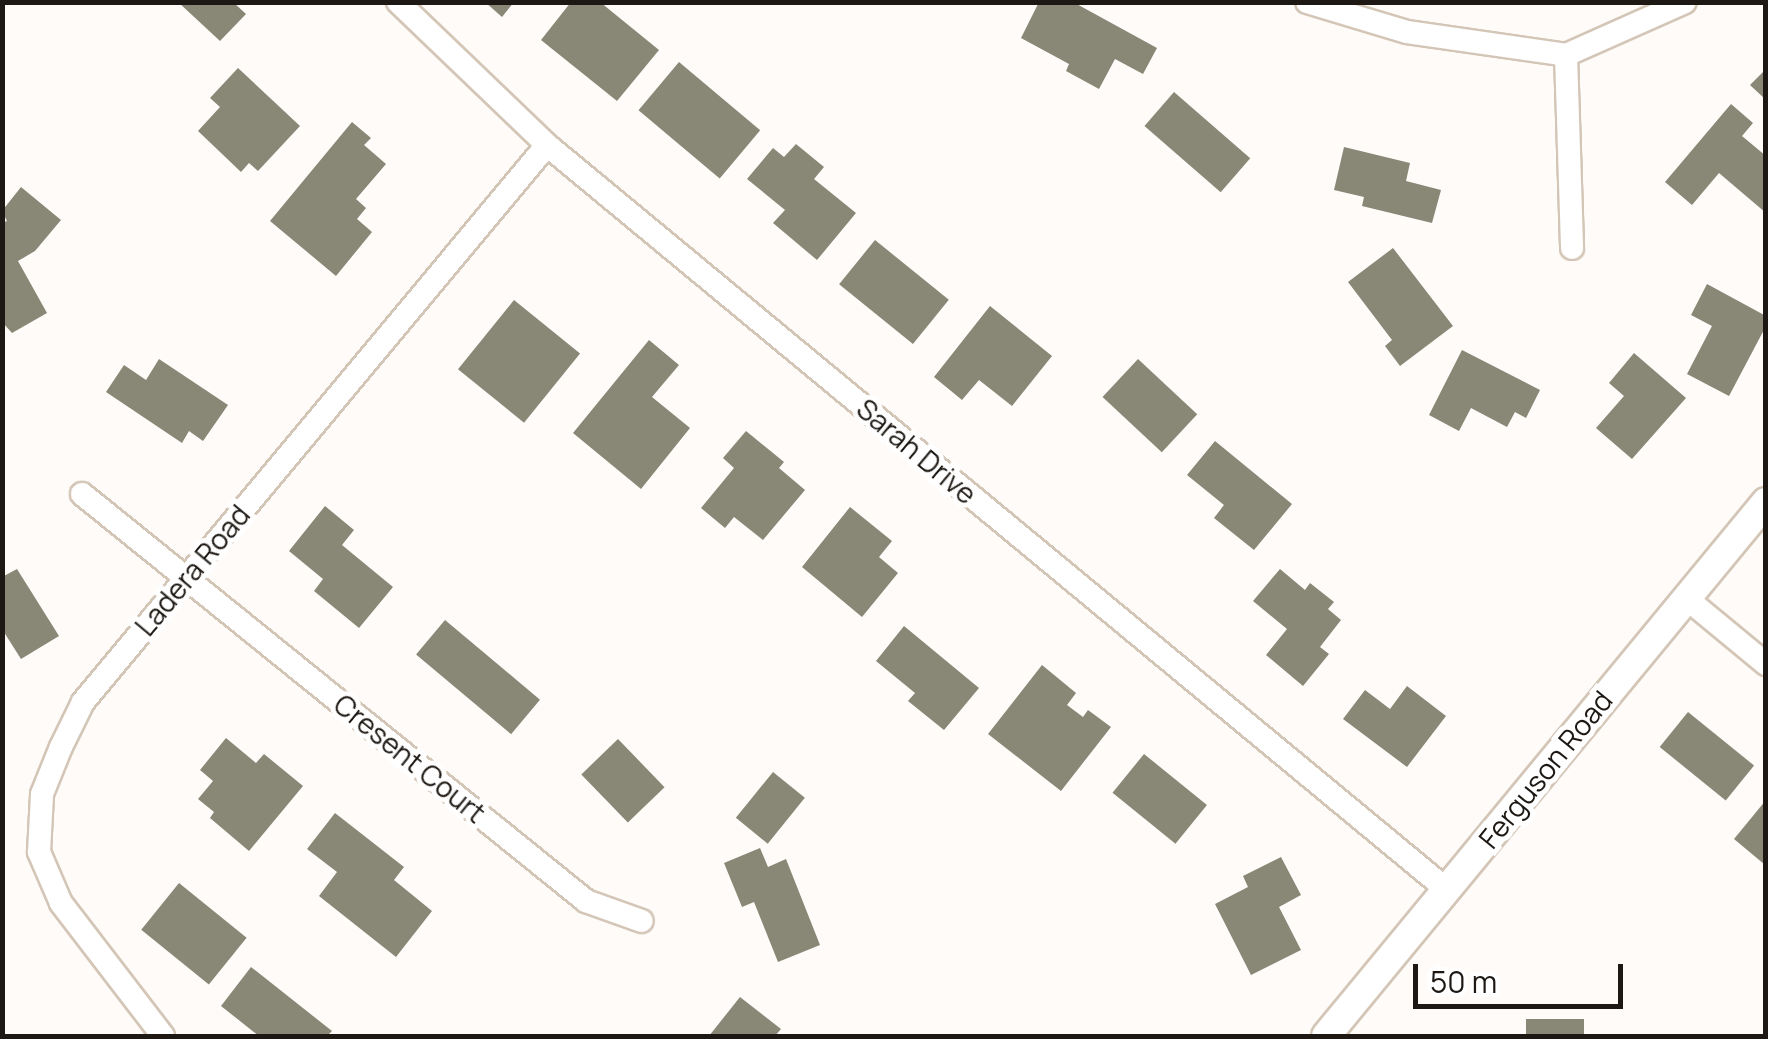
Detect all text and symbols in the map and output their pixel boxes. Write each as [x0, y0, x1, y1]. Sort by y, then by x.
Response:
street label: Sarah Drive [850, 391, 984, 511]
street label: Ladera Road [128, 498, 256, 642]
street label: Ferguson Road [1471, 684, 1619, 854]
street label: Cresent Court [328, 687, 492, 829]
scale bar [1418, 944, 1628, 1006]
text: 50 m [1430, 961, 1497, 1002]

